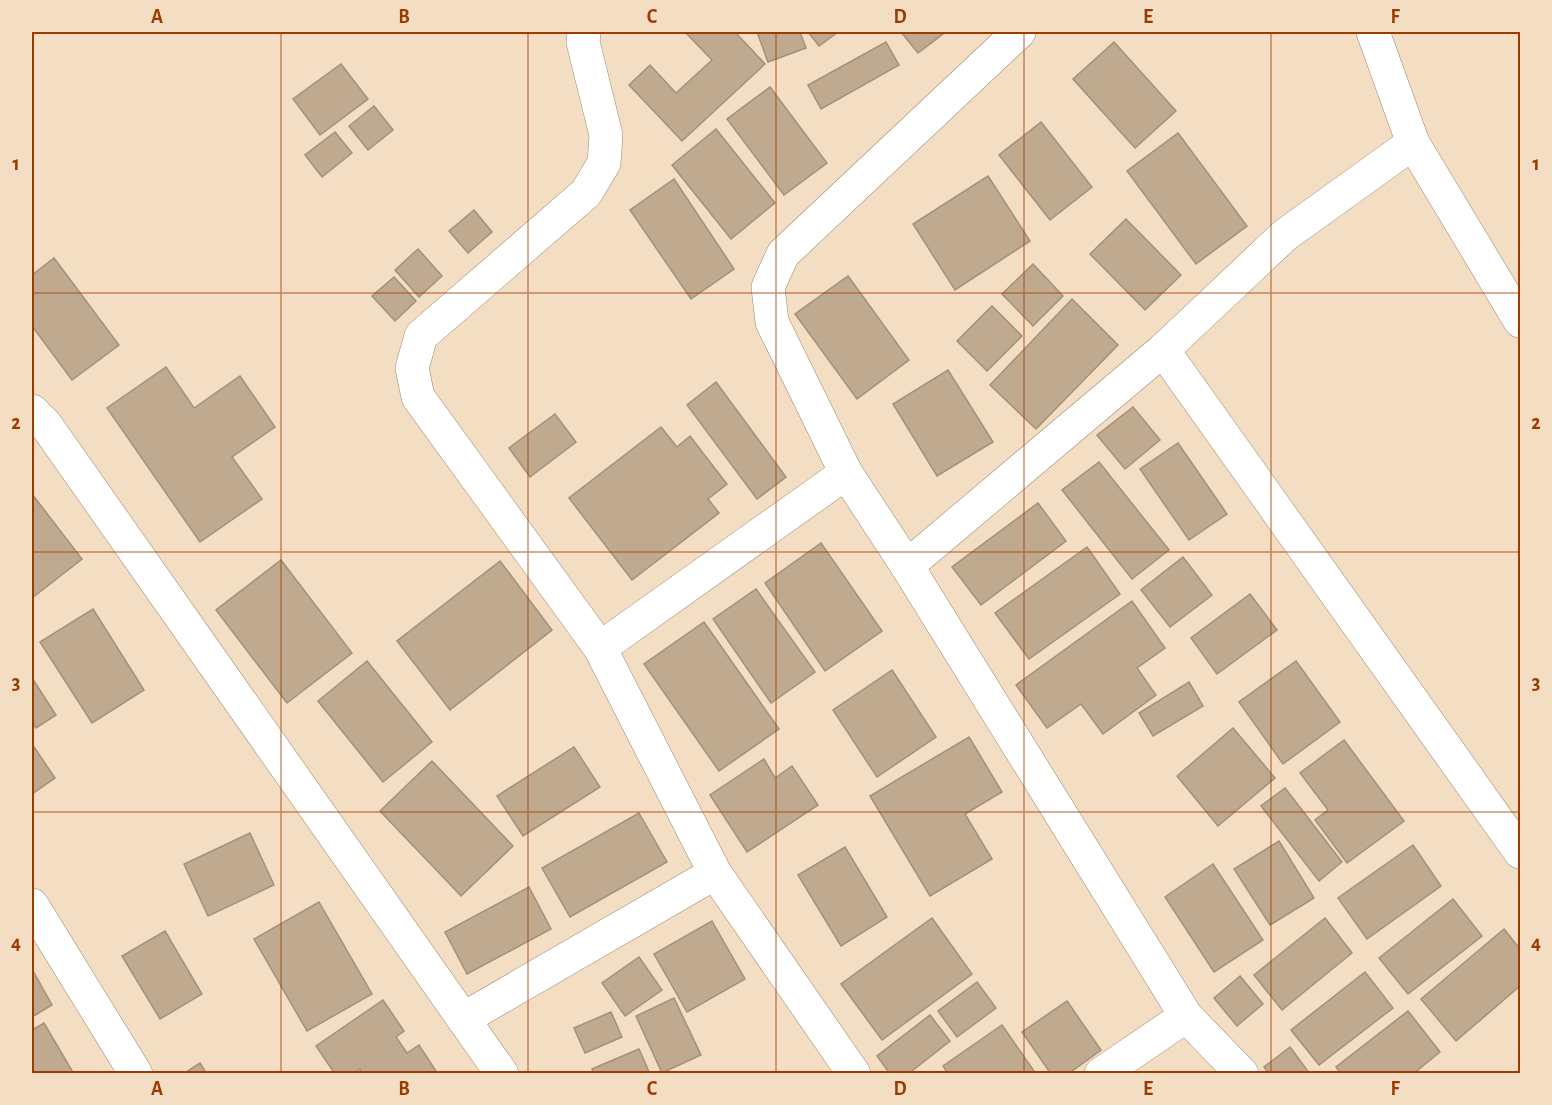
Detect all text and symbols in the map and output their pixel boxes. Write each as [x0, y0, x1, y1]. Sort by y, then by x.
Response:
text: A [151, 7, 163, 27]
text: B [398, 7, 410, 27]
text: C [647, 7, 658, 27]
text: D [893, 7, 907, 27]
text: E [1143, 7, 1153, 27]
text: F [1390, 7, 1400, 27]
text: 1 [12, 154, 20, 174]
text: 1 [1532, 154, 1540, 174]
text: 2 [11, 413, 21, 433]
text: 2 [1531, 413, 1541, 433]
text: 3 [12, 673, 20, 693]
text: 3 [1532, 673, 1540, 693]
text: 4 [11, 933, 21, 953]
text: 4 [1531, 933, 1541, 953]
text: A [151, 1079, 163, 1099]
text: B [398, 1079, 410, 1099]
text: C [647, 1079, 658, 1099]
text: D [893, 1079, 907, 1099]
text: E [1143, 1079, 1153, 1099]
text: F [1390, 1079, 1400, 1099]

